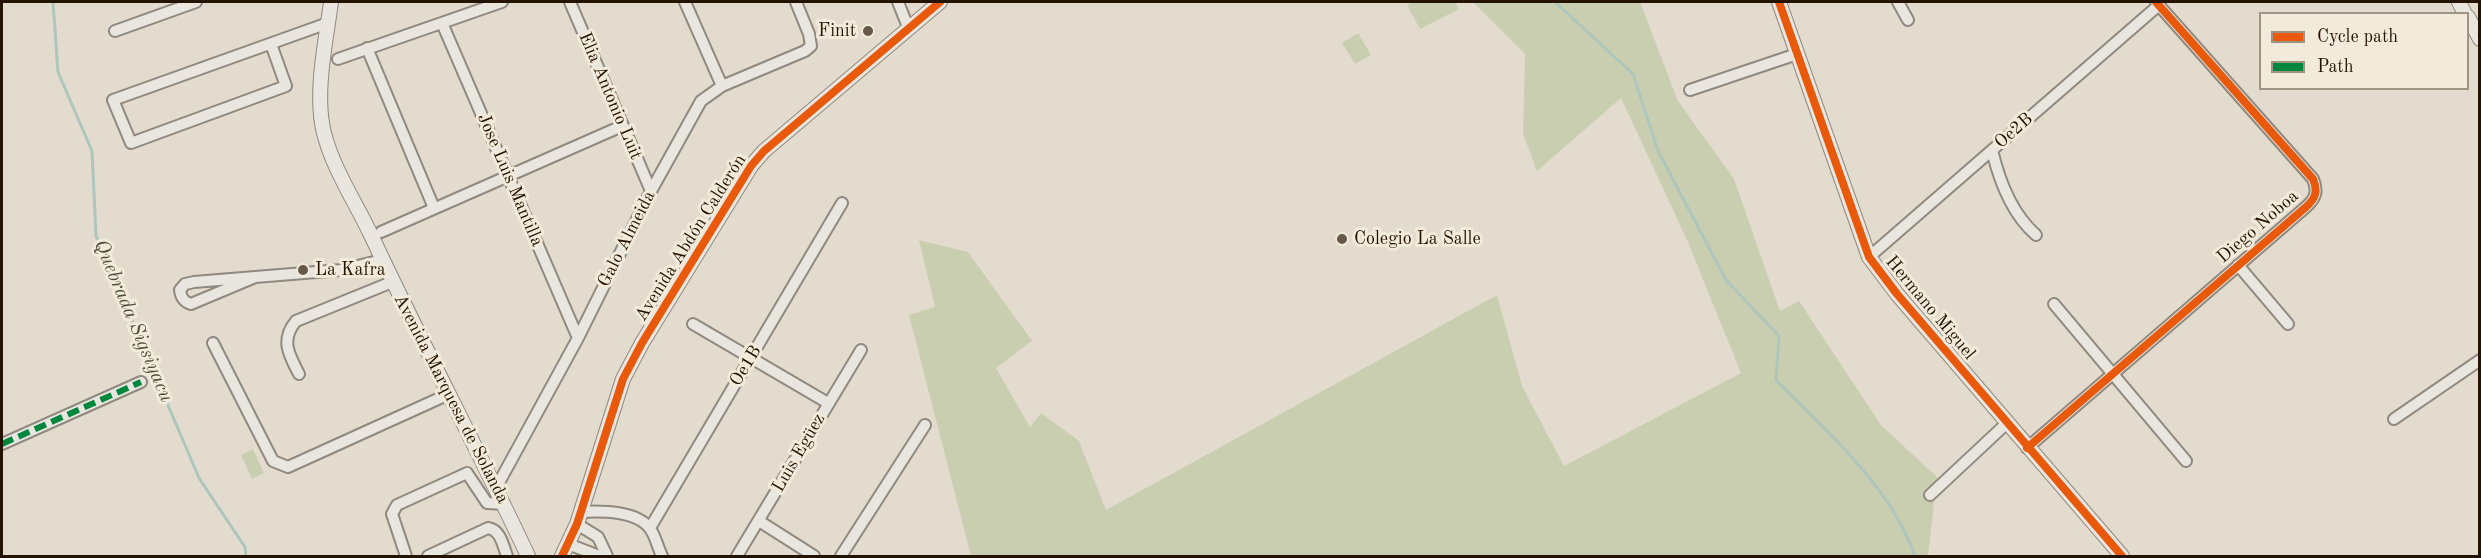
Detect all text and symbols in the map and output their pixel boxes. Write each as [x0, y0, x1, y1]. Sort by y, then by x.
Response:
legend [2259, 12, 2469, 90]
place label: Finit [818, 20, 856, 42]
marker: Finit [861, 24, 875, 38]
text: Cycle path [2317, 28, 2398, 46]
street label: Elia Antonio Luit [573, 29, 647, 163]
text: Path [2317, 58, 2353, 76]
street label: Oe2B [1990, 109, 2038, 153]
street label: Jose Luis Mantilla [472, 110, 548, 250]
street label: Avenida Abdón Calderón [631, 150, 751, 326]
street label: Diego Noboa [2213, 186, 2303, 268]
street label: Galo Almeida [594, 187, 660, 291]
place label: Colegio La Salle [1354, 228, 1481, 250]
marker: Colegio La Salle [1335, 232, 1349, 246]
water label: Quebrada Sigsiyacu [88, 236, 178, 406]
street label: Hermano Miguel [1880, 252, 1980, 364]
place label: La Kafra [315, 259, 386, 281]
marker: La Kafra [296, 263, 310, 277]
street label: Avenida Marquesa de Solanda [389, 291, 513, 507]
street label: Oe1B [725, 342, 767, 390]
street label: Luis Egüez [768, 410, 830, 496]

